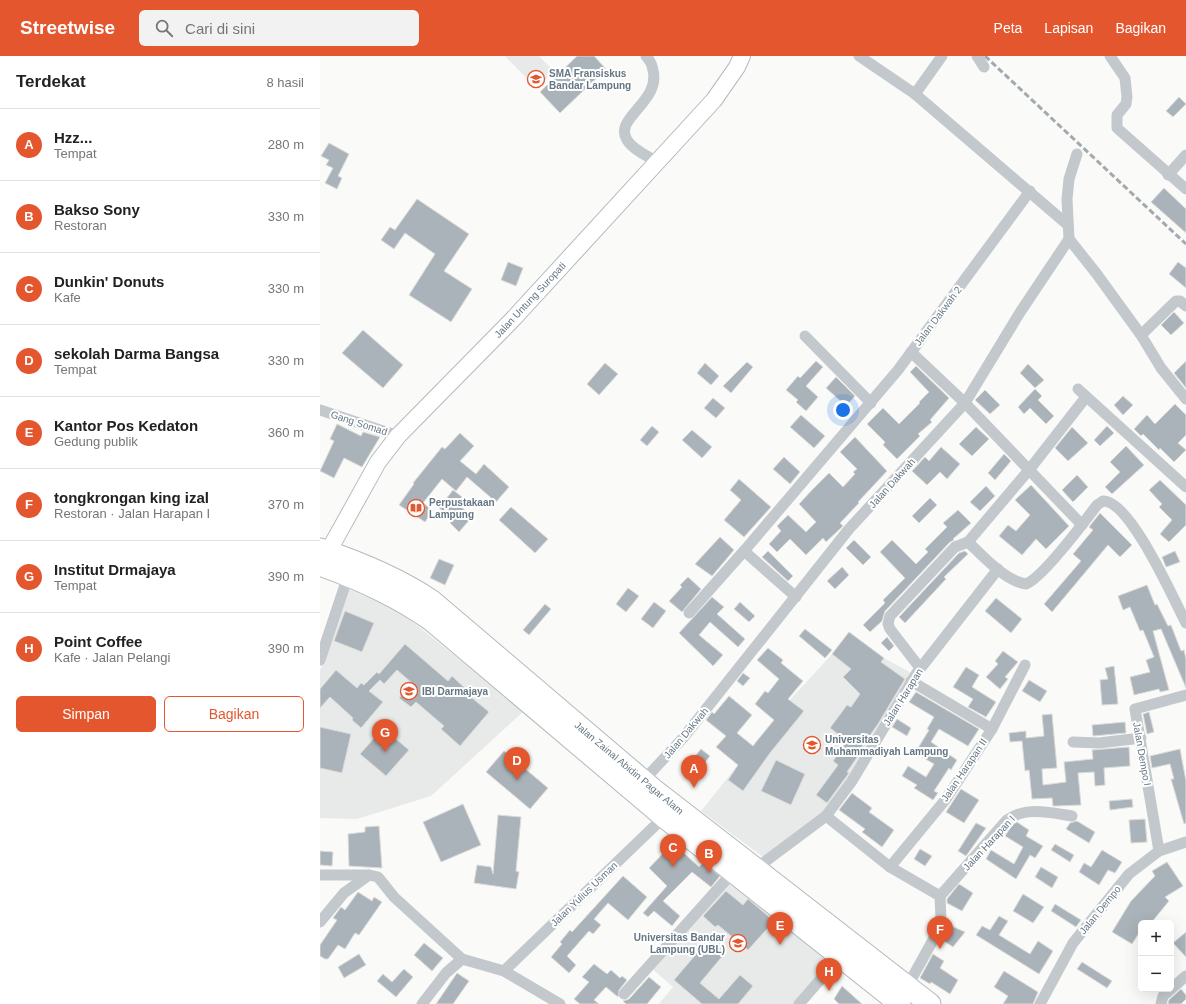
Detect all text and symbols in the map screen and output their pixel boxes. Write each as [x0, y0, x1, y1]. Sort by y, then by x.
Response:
search box [139, 10, 419, 46]
text: Streetwise [20, 17, 115, 38]
icon: search [153, 17, 175, 39]
text: Cari di sini [185, 20, 255, 37]
text: Peta [994, 20, 1022, 36]
text: Lapisan [1044, 20, 1093, 36]
text: Bagikan [1115, 20, 1166, 36]
place label: SMA Fransiskus Bandar Lampung [549, 68, 631, 91]
school or university icon: SMA Fransiskus Bandar Lampung [526, 69, 546, 89]
text: Terdekat [16, 72, 86, 91]
text: 8 hasil [266, 75, 304, 90]
text: Hzz... [54, 129, 92, 146]
text: A [24, 137, 34, 152]
text: 280 m [268, 137, 304, 152]
text: Tempat [54, 146, 97, 161]
text: Bakso Sony [54, 201, 140, 218]
text: B [24, 209, 34, 224]
text: 330 m [268, 209, 304, 224]
text: Restoran [54, 218, 107, 233]
street label: Jalan Untung Suropati [492, 260, 568, 340]
text: Dunkin' Donuts [54, 273, 164, 290]
text: C [24, 281, 34, 296]
text: 330 m [268, 281, 304, 296]
street label: Jalan Dakwah 2 [912, 284, 964, 348]
text: Kafe [54, 290, 81, 305]
text: sekolah Darma Bangsa [54, 345, 219, 362]
text: D [24, 353, 34, 368]
text: 330 m [268, 353, 304, 368]
text: Tempat [54, 362, 97, 377]
your location [833, 400, 853, 420]
street label: Gang Somad [329, 409, 389, 437]
text: Kantor Pos Kedaton [54, 417, 198, 434]
text: E [25, 425, 33, 440]
text: 360 m [268, 425, 304, 440]
text: Gedung publik [54, 434, 138, 449]
street label: Jalan Dakwah [867, 456, 917, 510]
text: tongkrongan king izal [54, 489, 209, 506]
text: F [25, 497, 33, 512]
text: 370 m [268, 497, 304, 512]
place label: Perpustakaan Lampung [429, 497, 495, 520]
library icon: Perpustakaan Lampung [406, 498, 426, 518]
text: Restoran · Jalan Harapan I [54, 506, 210, 521]
text: Institut Drmajaya [54, 561, 176, 578]
text: G [24, 569, 34, 584]
text: 390 m [268, 569, 304, 584]
text: Tempat [54, 578, 97, 593]
text: Point Coffee [54, 633, 142, 650]
text: H [24, 641, 34, 656]
text: 390 m [268, 641, 304, 656]
text: Kafe · Jalan Pelangi [54, 650, 170, 665]
street label: Jalan Harapan [881, 667, 925, 727]
school or university icon: IBI Darmajaya [399, 681, 419, 701]
place label: IBI Darmajaya [422, 686, 489, 697]
button: Simpan [16, 696, 156, 732]
button: Bagikan [164, 696, 304, 732]
street label: Jalan Dakwah [662, 705, 710, 761]
pin: G [372, 719, 398, 752]
street label: Jalan Zainal Abidin Pagar Alam [572, 719, 686, 817]
street label: Jalan Dempo I [1131, 721, 1153, 787]
place label: Universitas Muhammadiyah Lampung [825, 734, 948, 757]
school or university icon: Universitas Muhammadiyah Lampung [802, 735, 822, 755]
street label: Jalan Harapan II [939, 737, 989, 803]
pin: D [504, 747, 530, 780]
pin: A [681, 755, 707, 788]
street label: Jalan Harapan I [961, 813, 1017, 873]
pin: C [660, 834, 686, 867]
pin: B [696, 840, 722, 873]
street label: Jalan Yulius Usman [549, 860, 619, 928]
street label: Jalan Dempo [1077, 883, 1123, 936]
pin: E [767, 912, 793, 945]
pin: F [927, 916, 953, 949]
map controls [1138, 920, 1174, 992]
button: + [1138, 920, 1174, 956]
place label: Universitas Bandar Lampung (UBL) [634, 932, 725, 955]
school or university icon: Universitas Bandar Lampung (UBL) [728, 933, 748, 953]
button: − [1138, 956, 1174, 992]
pin: H [816, 958, 842, 991]

